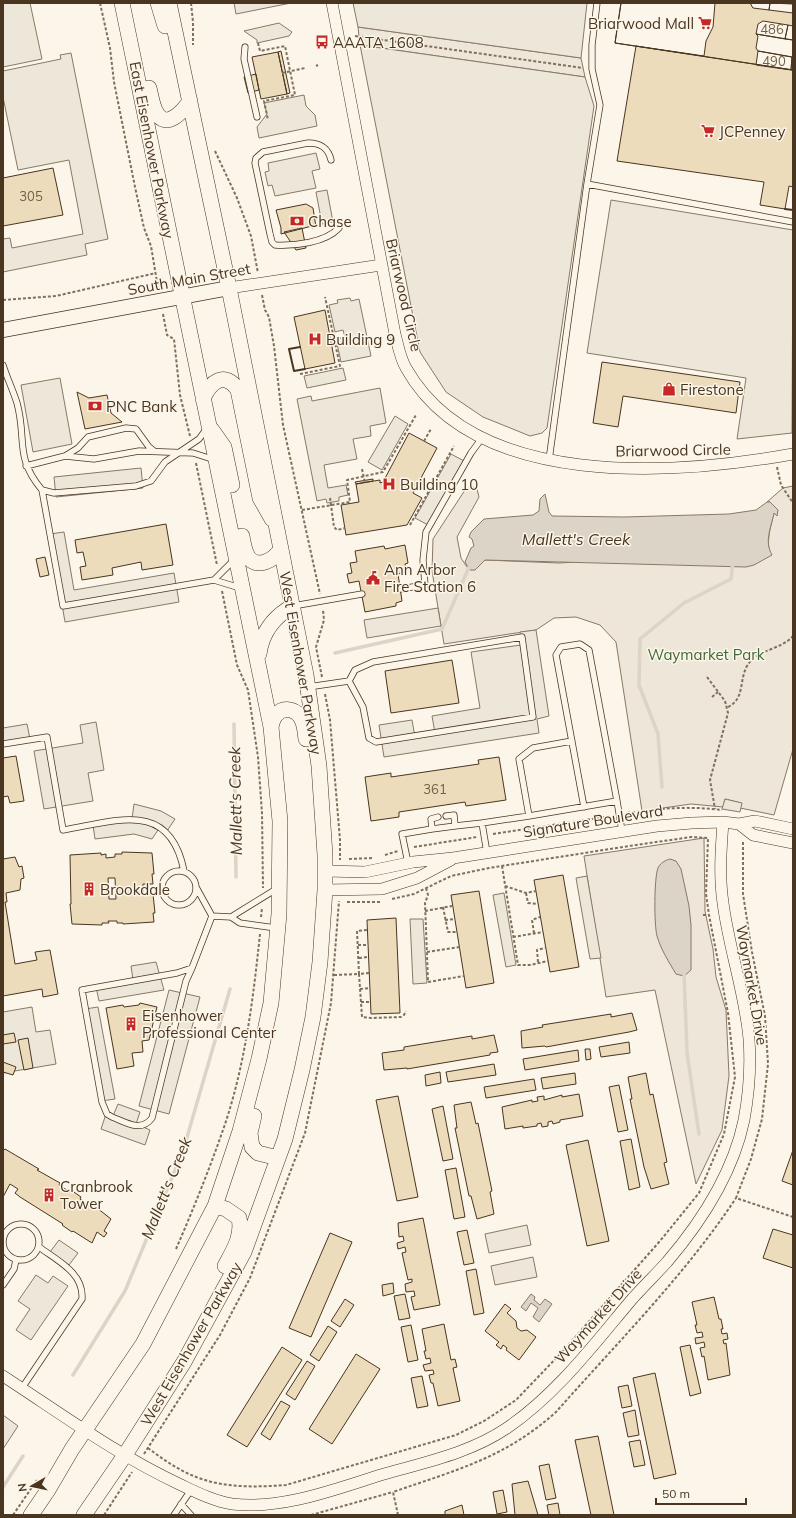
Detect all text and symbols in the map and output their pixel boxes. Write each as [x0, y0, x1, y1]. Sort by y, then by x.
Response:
place label: Briarwood Mall [588, 14, 694, 33]
supermarket icon: Briarwood Mall [697, 15, 713, 31]
house number: 486 [760, 21, 784, 37]
place label: AAATA 1608 [333, 33, 424, 52]
bus stop icon: AAATA 1608 [314, 34, 330, 50]
house number: 490 [762, 53, 786, 69]
street label: East Eisenhower Parkway [126, 60, 178, 240]
place label: JCPenney [719, 122, 785, 141]
supermarket icon: JCPenney [700, 123, 716, 139]
house number: 305 [19, 188, 43, 204]
place label: Chase [308, 212, 352, 231]
bank icon: Chase [289, 213, 305, 229]
street label: Briarwood Circle [382, 237, 426, 353]
street label: South Main Street [126, 259, 252, 299]
place label: Building 9 [326, 330, 395, 349]
hospital icon: Building 9 [307, 331, 323, 347]
place label: Firestone [680, 380, 744, 399]
shop icon: Firestone [661, 381, 677, 397]
place label: PNC Bank [106, 397, 177, 416]
bank icon: PNC Bank [87, 398, 103, 414]
street label: Briarwood Circle [615, 439, 731, 461]
place label: Building 10 [400, 475, 478, 494]
hospital icon: Building 10 [381, 476, 397, 492]
water label: Mallett's Creek [522, 529, 631, 549]
place label: Ann Arbor Fire Station 6 [384, 560, 476, 596]
street label: West Eisenhower Parkway [275, 570, 327, 756]
public building icon: Ann Arbor Fire Station 6 [365, 570, 381, 586]
park label: Waymarket Park [648, 645, 765, 664]
water label: Mallett's Creek [224, 746, 246, 855]
house number: 361 [423, 781, 447, 797]
street label: Signature Boulevard [522, 801, 664, 841]
place label: Brookdale [100, 880, 170, 899]
building icon: Brookdale [81, 881, 97, 897]
street label: Waymarket Drive [732, 924, 772, 1046]
place label: Eisenhower Professional Center [142, 1006, 277, 1042]
building icon: Eisenhower Professional Center [123, 1016, 139, 1032]
water label: Mallett's Creek [136, 1133, 196, 1242]
place label: Cranbrook Tower [60, 1177, 133, 1213]
building icon: Cranbrook Tower [41, 1187, 57, 1203]
street label: West Eisenhower Parkway [136, 1259, 246, 1429]
street label: Waymarket Drive [550, 1265, 646, 1367]
north arrow [12, 1466, 52, 1506]
scale bar [656, 1480, 746, 1506]
text: N [15, 1482, 30, 1493]
text: 50 m [662, 1486, 690, 1501]

